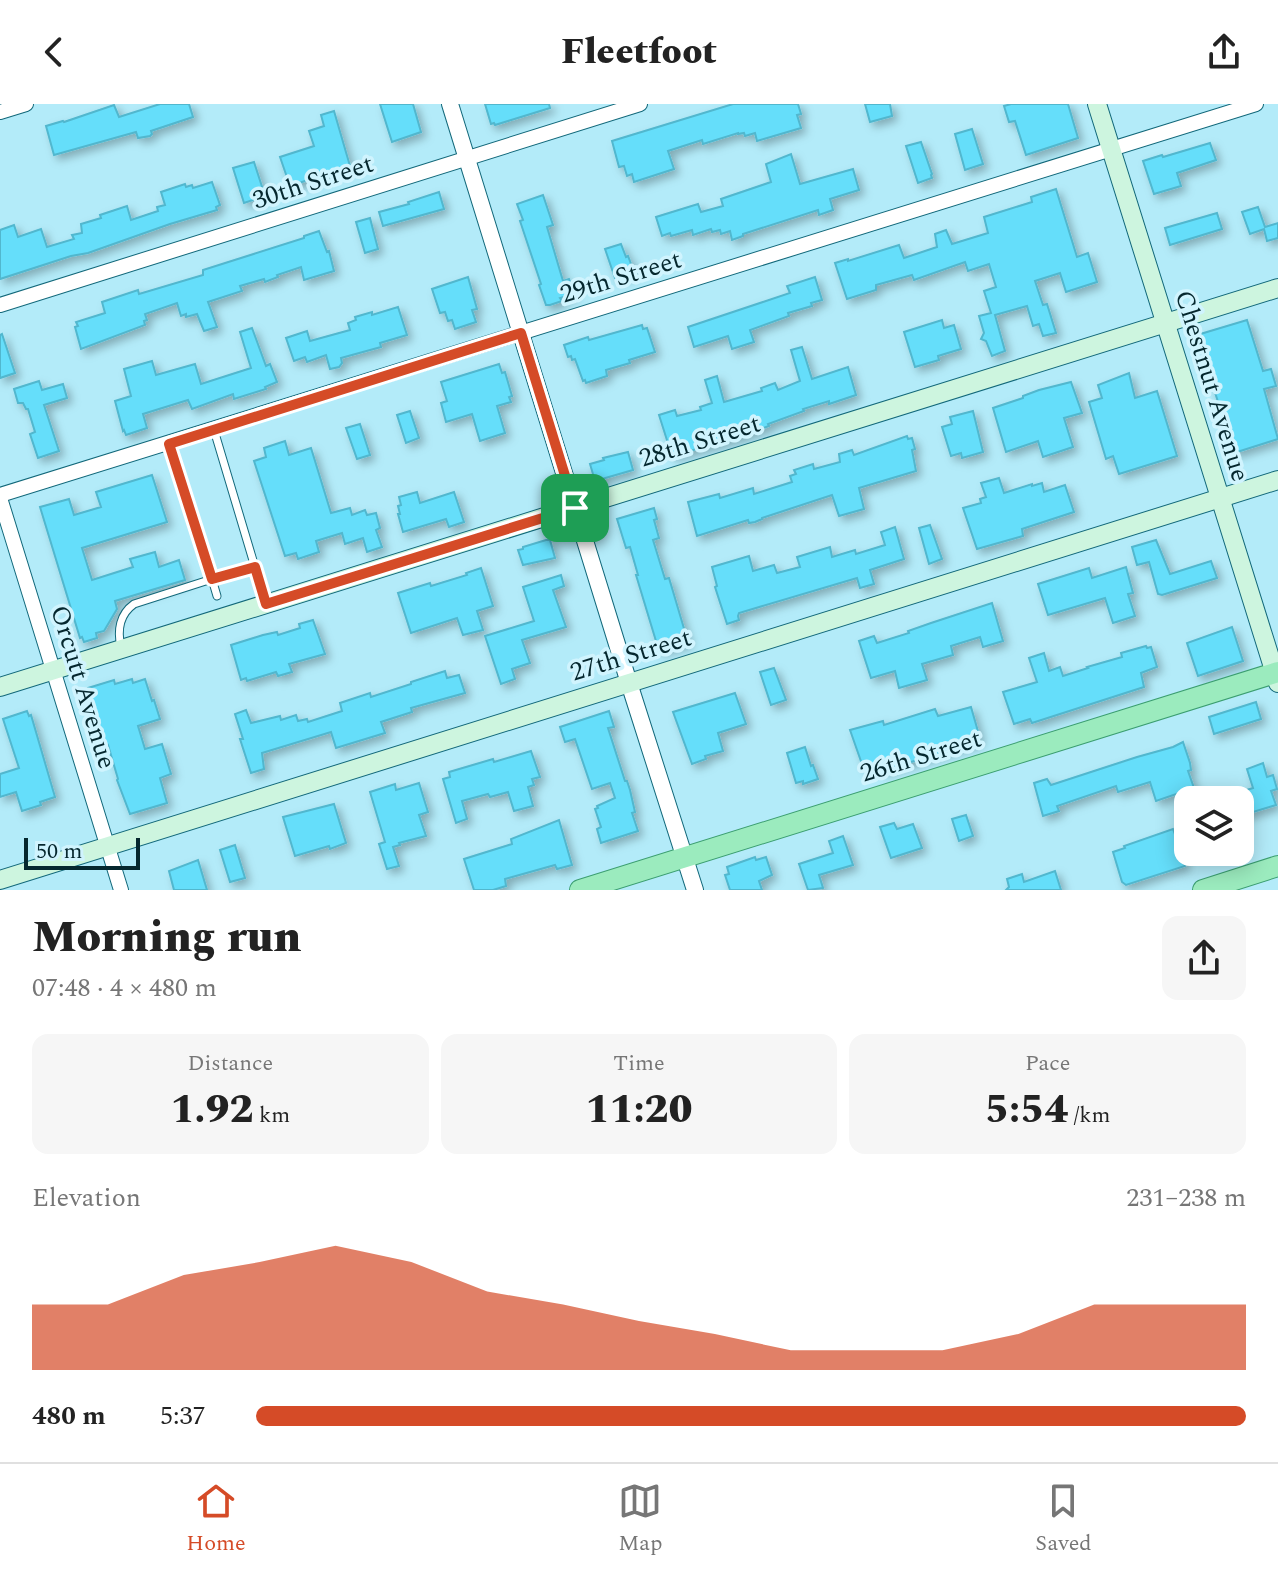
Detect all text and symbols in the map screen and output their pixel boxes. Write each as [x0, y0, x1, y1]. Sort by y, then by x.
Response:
text: Fleetfoot [561, 25, 717, 80]
icon: back [32, 30, 76, 74]
icon: share [1202, 30, 1246, 74]
street label: 30th Street [247, 144, 379, 220]
street label: 29th Street [555, 240, 687, 314]
street label: Chestnut Avenue [1164, 285, 1260, 487]
street label: 28th Street [634, 404, 766, 478]
pin [541, 474, 609, 542]
icon: arrive [553, 486, 597, 530]
street label: Orcutt Avenue [39, 600, 127, 774]
street label: 27th Street [565, 618, 697, 692]
street label: 26th Street [855, 719, 987, 793]
map controls [1174, 786, 1254, 866]
button: layers [1174, 786, 1254, 866]
scale bar [24, 834, 140, 870]
text: 50 m [36, 835, 82, 868]
text: Morning run [32, 904, 301, 971]
button: share [1162, 916, 1246, 1000]
text: 07:48 · 4 × 480 m [32, 968, 217, 1008]
text: Distance [187, 1047, 273, 1080]
text: Time [613, 1047, 665, 1080]
text: Pace [1025, 1047, 1070, 1080]
text: 1.92 [170, 1080, 254, 1141]
text: 11:20 [585, 1080, 693, 1141]
text: 5:54 [985, 1080, 1068, 1141]
text: km [254, 1099, 290, 1132]
text: /km [1068, 1099, 1110, 1132]
text: Elevation [32, 1178, 141, 1218]
text: 231–238 m [1126, 1178, 1246, 1218]
text: 480 m [32, 1396, 106, 1436]
text: 5:37 [160, 1396, 206, 1436]
tab: Home [186, 1479, 246, 1560]
tab: Map [618, 1479, 663, 1560]
tab: Saved [1035, 1479, 1092, 1560]

